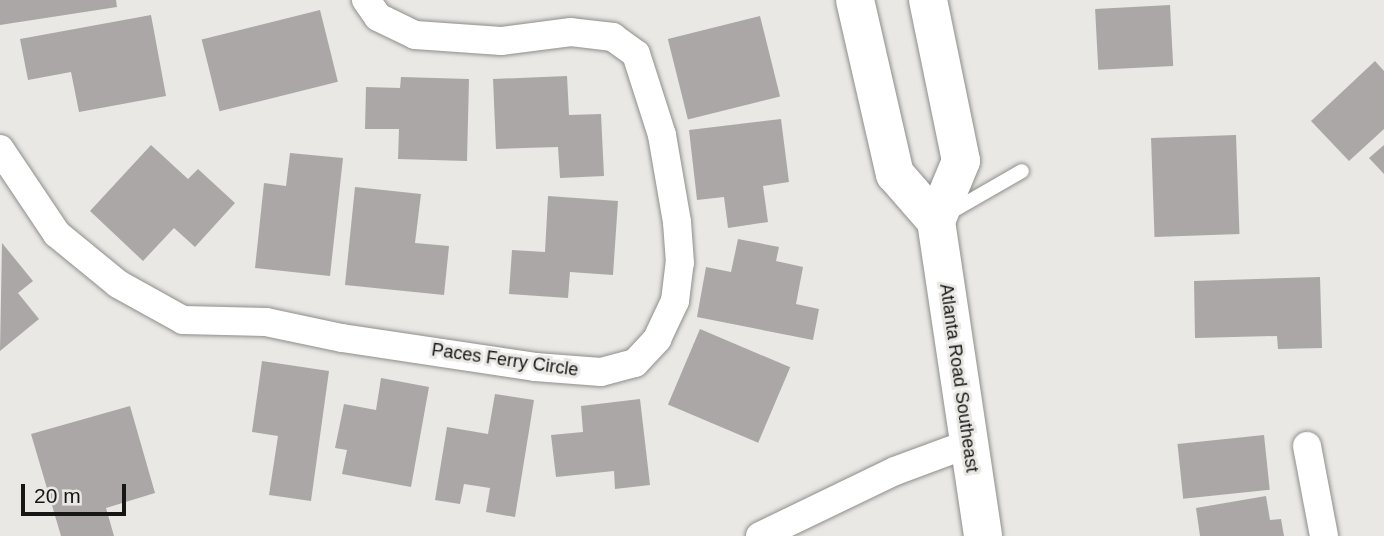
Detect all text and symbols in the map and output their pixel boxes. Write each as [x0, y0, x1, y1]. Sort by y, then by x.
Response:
street label: Atlanta Road Southeast [935, 282, 983, 474]
street label: Paces Ferry Circle [430, 339, 580, 381]
scale bar [24, 470, 130, 514]
text: 20 m [34, 484, 81, 507]

